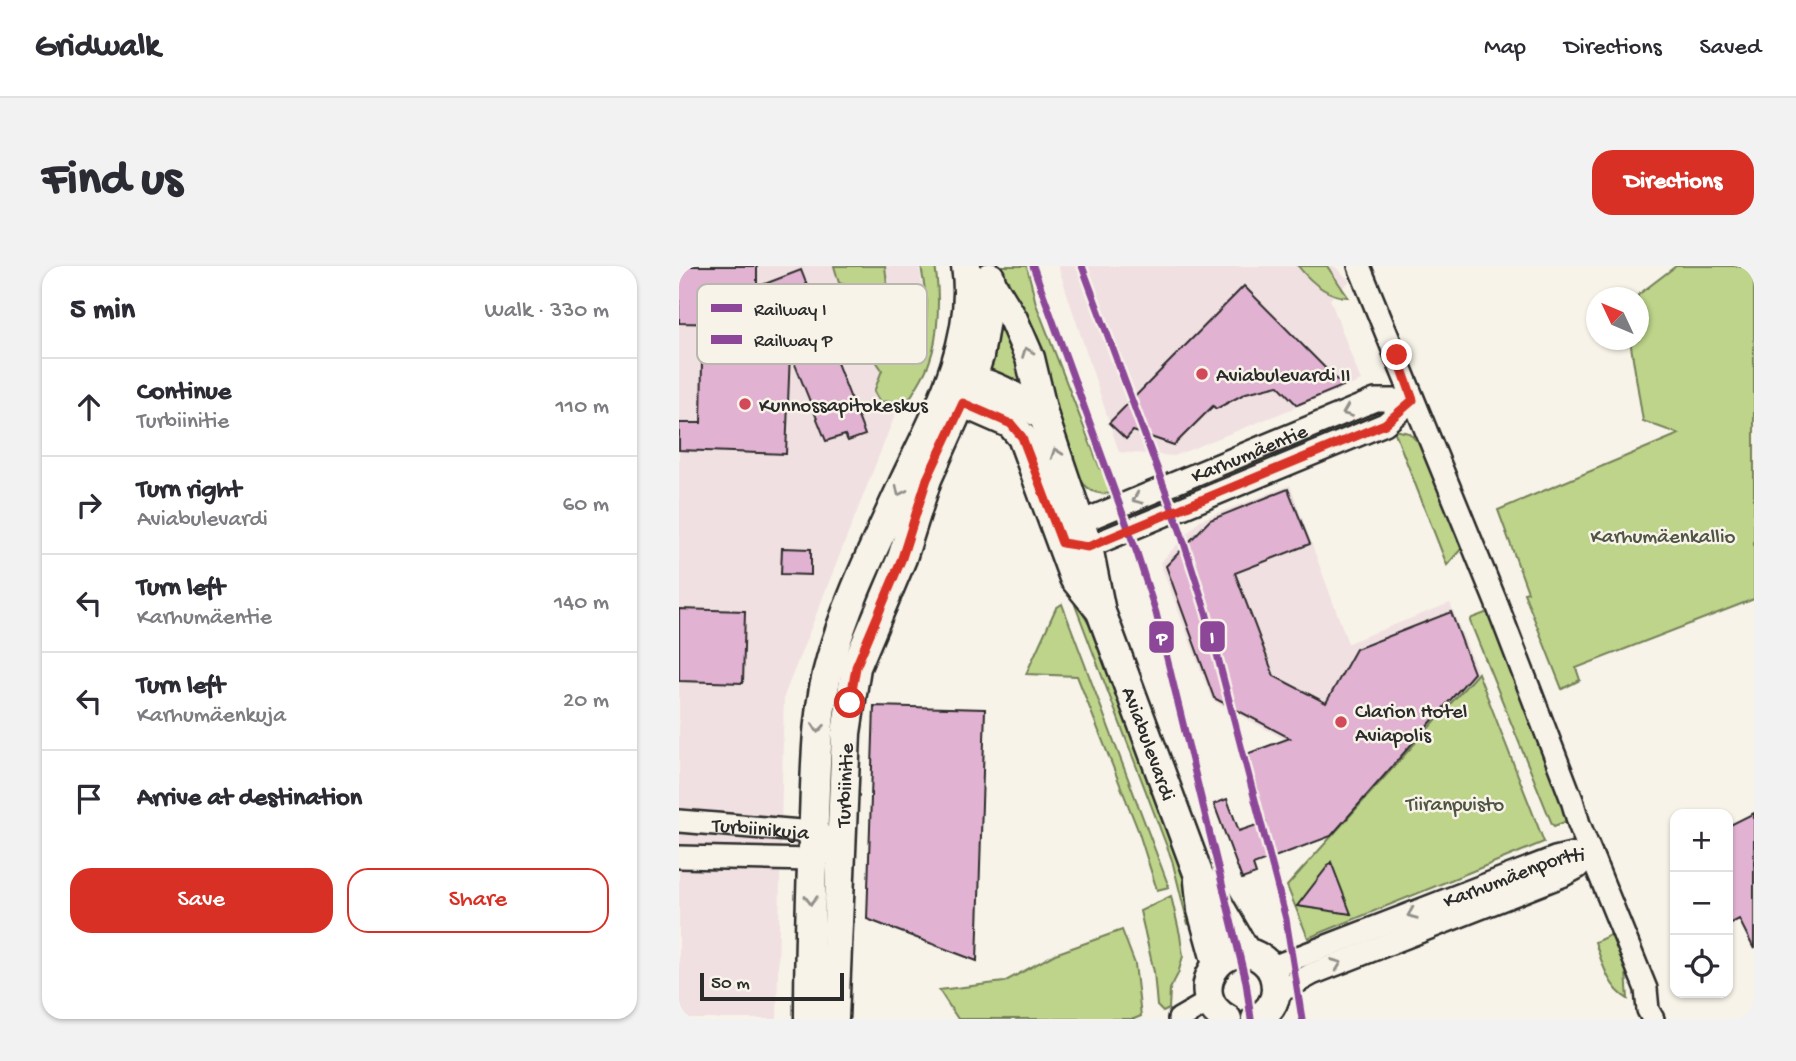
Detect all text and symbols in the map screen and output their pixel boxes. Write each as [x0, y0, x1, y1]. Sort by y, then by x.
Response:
text: Gridwalk [35, 29, 160, 67]
text: Map [1484, 34, 1526, 63]
text: Directions [1564, 34, 1662, 63]
text: Saved [1700, 34, 1761, 63]
button: Directions [1592, 150, 1754, 215]
text: Find us [42, 153, 182, 211]
legend [697, 284, 927, 364]
north arrow [1586, 287, 1649, 350]
text: 5 min [70, 294, 135, 329]
text: Walk · 330 m [485, 298, 609, 325]
text: Railway I [754, 300, 827, 323]
text: Railway P [754, 331, 833, 354]
route end [1381, 339, 1412, 370]
one-way arrow [1021, 346, 1035, 358]
place label: Aviabulevardi II [1216, 365, 1351, 390]
marker: Aviabulevardi II [1194, 366, 1210, 382]
text: Continue [137, 378, 231, 409]
icon: ahead [70, 388, 108, 426]
text: 110 m [556, 394, 609, 421]
place label: Kunnossapitokeskus [759, 395, 929, 420]
marker: Kunnossapitokeskus [737, 396, 753, 412]
one-way arrow [1342, 403, 1354, 417]
text: Turbiinitie [137, 409, 229, 436]
street label: Karhumäentie [1188, 420, 1313, 491]
one-way arrow [1051, 447, 1065, 459]
text: Turn right [137, 476, 241, 507]
one-way arrow [894, 484, 908, 496]
icon: right [70, 486, 108, 524]
one-way arrow [1132, 490, 1144, 504]
text: 60 m [563, 492, 609, 519]
text: Aviabulevardi [137, 507, 268, 534]
park label: Karhumäenkallio [1591, 526, 1736, 551]
text: Turn left [137, 574, 225, 605]
icon: left [70, 584, 108, 622]
text: 140 m [554, 590, 609, 617]
text: Karhumäentie [137, 605, 272, 632]
line badge: P [1148, 620, 1175, 654]
line badge: I [1199, 620, 1226, 653]
text: I [1210, 628, 1214, 651]
text: P [1156, 629, 1169, 652]
text: Turn left [137, 672, 225, 703]
icon: left [70, 682, 108, 720]
street label: Aviabulevardi [1114, 684, 1179, 805]
route start [834, 687, 865, 718]
text: 20 m [563, 688, 609, 715]
place label: Clarion Hotel Aviapolis [1355, 701, 1467, 750]
text: Karhumäenkuja [137, 703, 286, 730]
marker: Clarion Hotel Aviapolis [1333, 714, 1349, 730]
one-way arrow [811, 723, 826, 734]
street label: Turbiinitie [833, 742, 862, 829]
icon: arrive [70, 780, 108, 818]
text: Arrive at destination [137, 784, 362, 815]
park label: Tiiranpuisto [1405, 794, 1504, 819]
map controls [1670, 809, 1733, 998]
button: + [1670, 809, 1733, 872]
street label: Turbiinikuja [710, 815, 811, 848]
street label: Karhumäenportti [1440, 845, 1585, 916]
button: Save [70, 868, 333, 933]
button: Share [347, 868, 609, 933]
button: − [1670, 872, 1733, 935]
one-way arrow [803, 895, 819, 906]
one-way arrow [1407, 906, 1419, 920]
button: locate [1670, 935, 1733, 998]
one-way arrow [1331, 959, 1343, 973]
scale bar [700, 970, 843, 1002]
text: 50 m [711, 973, 750, 996]

